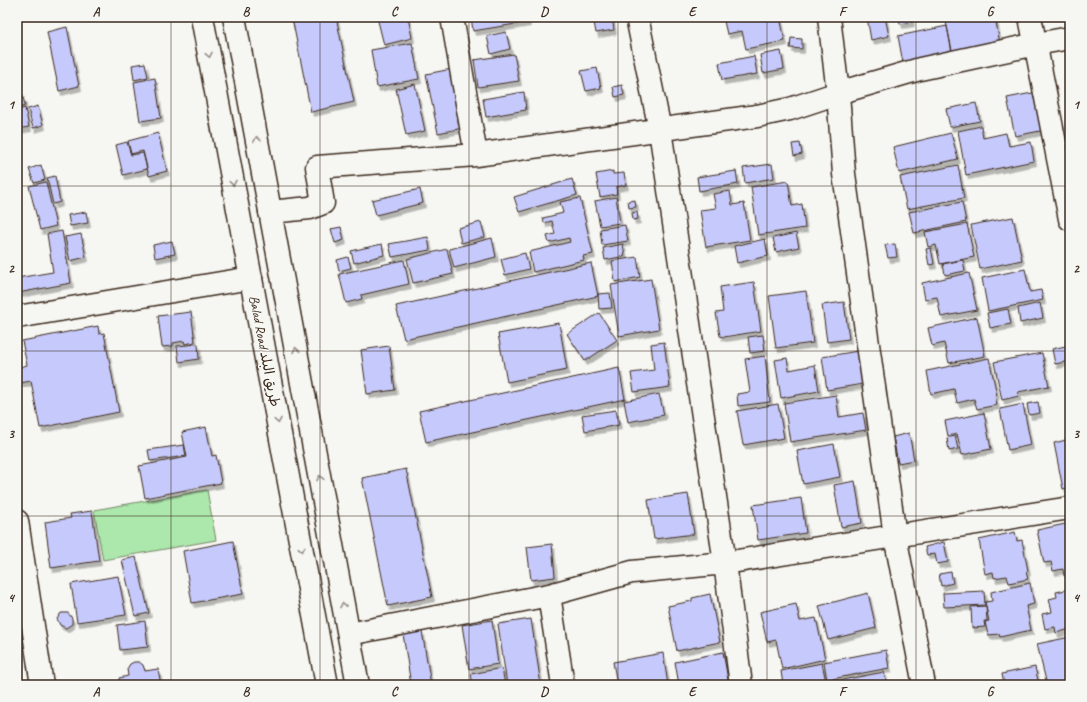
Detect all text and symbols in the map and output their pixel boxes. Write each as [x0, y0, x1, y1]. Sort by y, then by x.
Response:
text: A [93, 4, 101, 20]
text: B [243, 4, 251, 20]
text: C [391, 4, 399, 20]
text: D [540, 4, 549, 20]
text: E [689, 4, 698, 20]
text: F [839, 4, 848, 20]
text: G [987, 4, 995, 20]
one-way arrow [205, 52, 213, 58]
text: 1 [8, 97, 16, 113]
text: 1 [1073, 97, 1081, 113]
one-way arrow [253, 136, 262, 142]
one-way arrow [229, 180, 237, 186]
text: 2 [8, 261, 15, 277]
text: 2 [1073, 261, 1080, 277]
street label: Balad Road طريق البلد [245, 294, 284, 408]
one-way arrow [292, 347, 301, 353]
one-way arrow [273, 418, 281, 424]
text: 3 [8, 426, 15, 442]
text: 3 [1073, 426, 1080, 442]
one-way arrow [316, 474, 324, 481]
one-way arrow [297, 546, 305, 552]
text: 4 [8, 590, 16, 606]
text: 4 [1073, 590, 1081, 606]
one-way arrow [340, 602, 348, 608]
text: A [93, 684, 101, 700]
text: B [243, 684, 251, 700]
text: C [391, 684, 399, 700]
text: D [540, 684, 549, 700]
text: E [689, 684, 698, 700]
text: F [839, 684, 848, 700]
text: G [987, 684, 995, 700]

